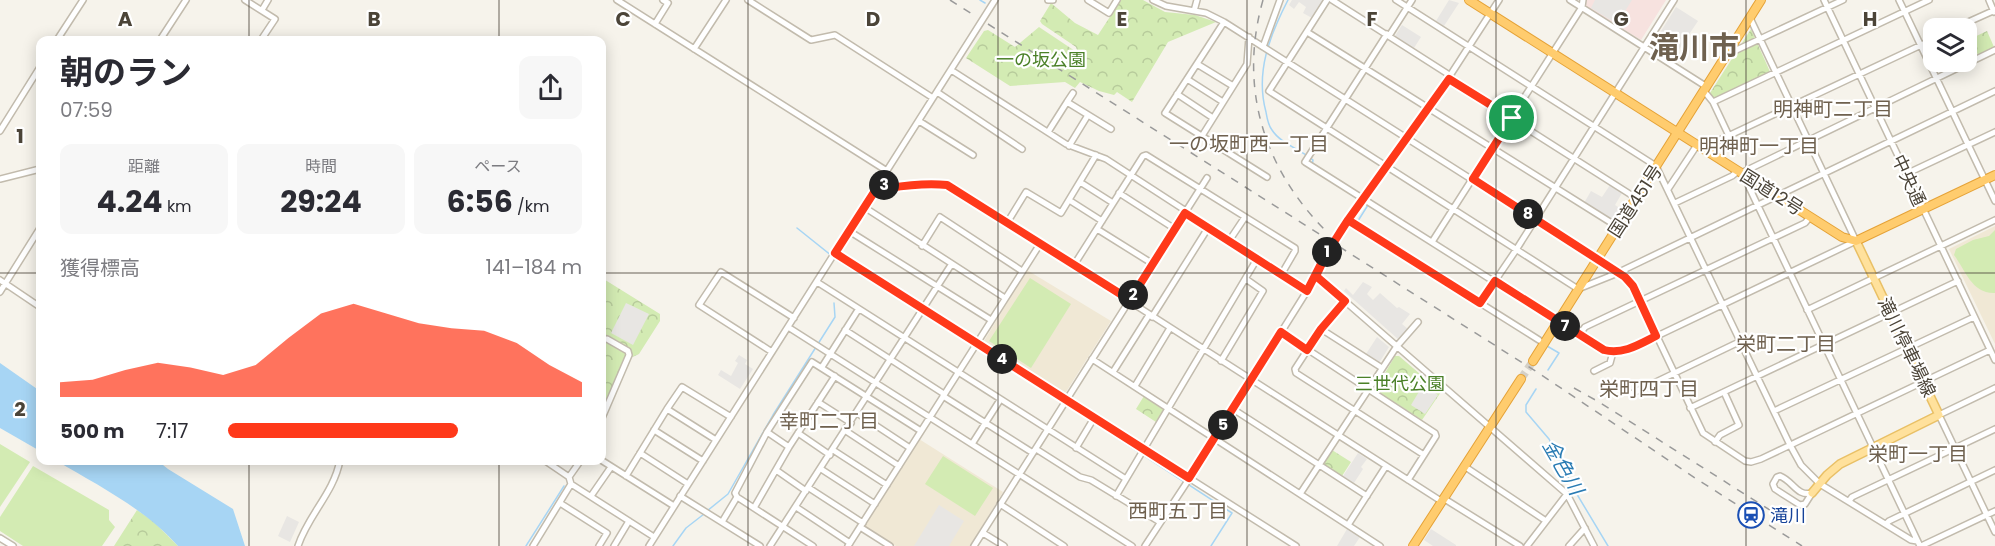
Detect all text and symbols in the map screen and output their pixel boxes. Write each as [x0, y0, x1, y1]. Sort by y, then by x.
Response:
text: A [118, 5, 133, 33]
text: B [367, 5, 381, 33]
text: C [615, 5, 631, 33]
text: D [866, 5, 880, 33]
text: E [1117, 5, 1127, 33]
text: F [1367, 5, 1378, 33]
text: G [1613, 5, 1629, 33]
text: H [1863, 5, 1877, 33]
map controls [1923, 18, 1977, 72]
button: layers [1923, 18, 1977, 72]
district label: 滝川市 [1649, 26, 1739, 69]
park label: 一の坂公園 [996, 47, 1086, 72]
text: 朝のラン [60, 49, 192, 96]
button: share [519, 56, 582, 119]
pin [1486, 92, 1537, 143]
district label: 明神町二丁目 [1773, 95, 1893, 123]
text: 07:59 [60, 96, 113, 124]
icon: arrive [1495, 101, 1528, 134]
text: 1 [16, 122, 24, 150]
district label: 一の坂町西一丁目 [1169, 130, 1329, 158]
district label: 明神町一丁目 [1699, 132, 1819, 160]
street label: 中央通 [1886, 150, 1932, 210]
text: 距離 [128, 155, 160, 178]
text: 時間 [305, 155, 337, 178]
text: ペース [474, 155, 522, 178]
street label: 国道451号 [1602, 160, 1668, 242]
street label: 国道12号 [1736, 163, 1808, 221]
pin: 3 [869, 170, 899, 200]
text: 3 [879, 173, 889, 196]
text: 4.24 [96, 180, 163, 223]
text: 29:24 [280, 180, 362, 223]
text: 6:56 [447, 180, 513, 223]
text: km [163, 195, 192, 218]
text: /km [513, 195, 549, 218]
pin: 8 [1513, 199, 1543, 229]
text: 8 [1523, 202, 1533, 225]
pin: 1 [1312, 237, 1342, 267]
text: 1 [1324, 240, 1330, 263]
text: 141–184 m [486, 253, 582, 281]
text: 獲得標高 [60, 254, 140, 282]
pin: 2 [1118, 280, 1148, 310]
text: 2 [1128, 283, 1138, 306]
street label: 滝川停車場線 [1872, 293, 1942, 401]
pin: 7 [1550, 311, 1580, 341]
text: 7 [1561, 314, 1569, 337]
district label: 栄町二丁目 [1736, 330, 1836, 358]
pin: 4 [987, 344, 1017, 374]
text: 4 [997, 347, 1007, 370]
park label: 三世代公園 [1355, 371, 1445, 396]
district label: 栄町四丁目 [1599, 375, 1699, 403]
text: 2 [14, 395, 26, 423]
district label: 幸町二丁目 [779, 407, 879, 435]
pin: 5 [1208, 410, 1238, 440]
text: 5 [1218, 413, 1228, 436]
text: 500 m [60, 417, 125, 445]
text: 7:17 [156, 417, 189, 445]
water label: 金色川 [1536, 434, 1591, 502]
district label: 栄町一丁目 [1868, 440, 1968, 468]
district label: 西町五丁目 [1128, 497, 1228, 525]
station icon: 滝川 [1736, 500, 1766, 530]
place label: 滝川 [1770, 503, 1806, 528]

